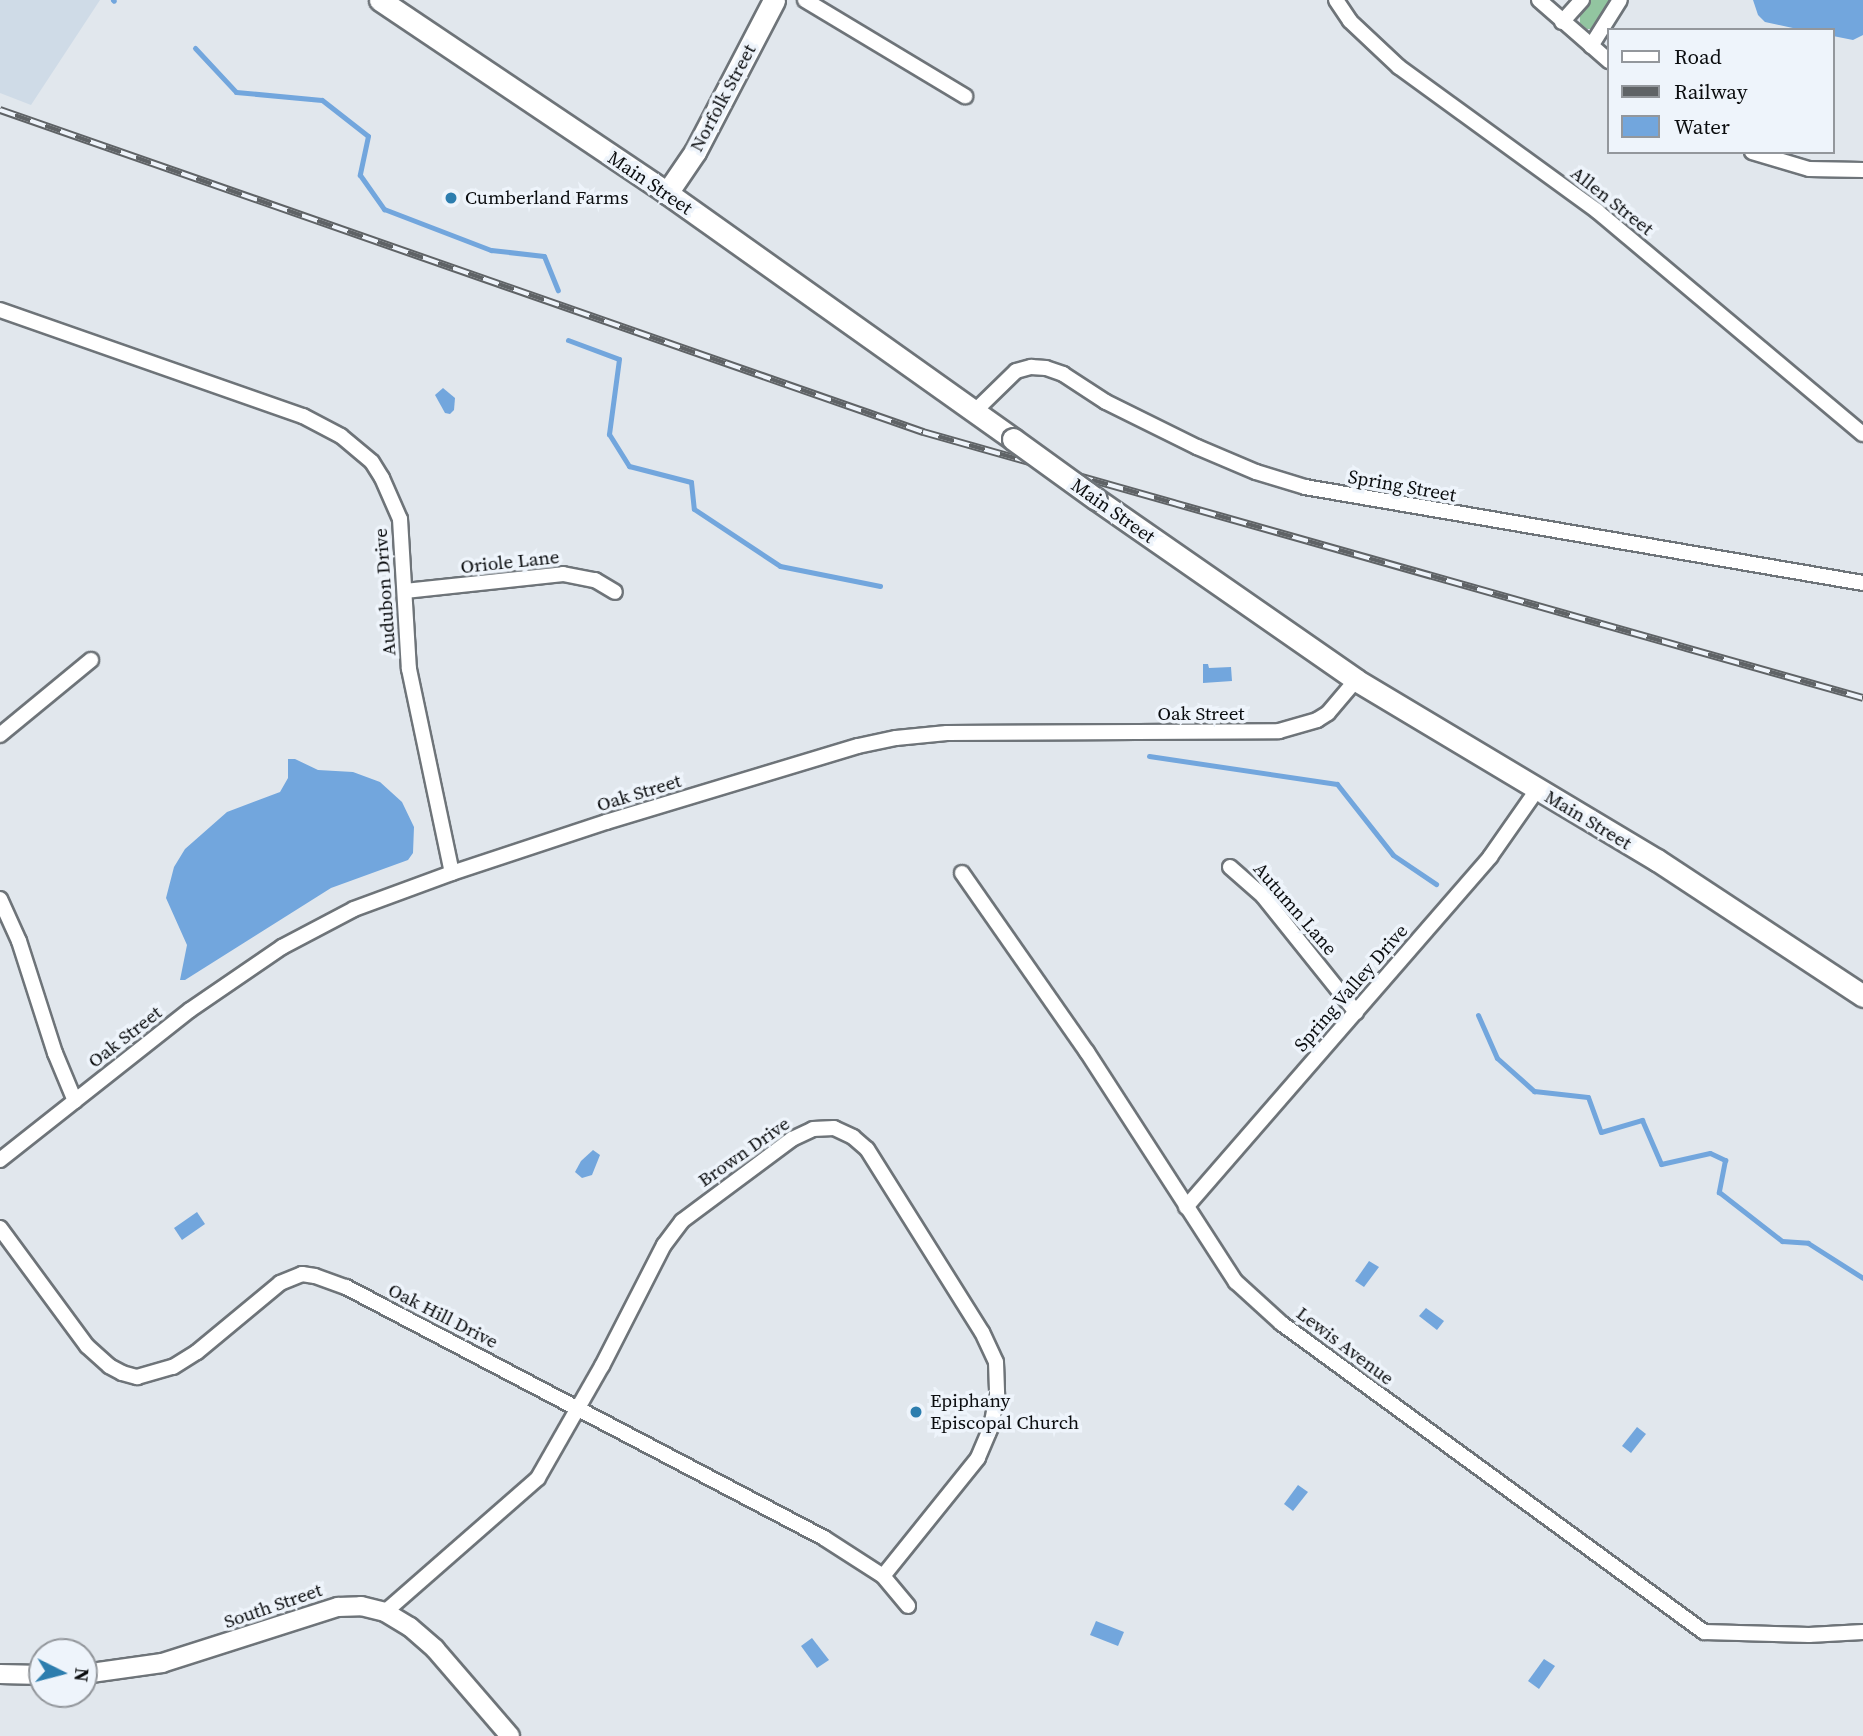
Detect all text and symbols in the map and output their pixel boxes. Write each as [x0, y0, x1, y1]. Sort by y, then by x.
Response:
legend [1608, 28, 1835, 154]
street label: Norfolk Street [685, 40, 761, 156]
text: Road [1674, 42, 1722, 71]
text: Railway [1674, 77, 1748, 106]
text: Water [1674, 112, 1730, 141]
street label: Main Street [603, 146, 697, 220]
street label: Allen Street [1566, 162, 1658, 240]
place label: Cumberland Farms [465, 187, 628, 209]
marker: Cumberland Farms [443, 190, 459, 206]
street label: Spring Street [1346, 465, 1458, 507]
street label: Main Street [1067, 474, 1159, 548]
street label: Audubon Drive [369, 527, 401, 657]
street label: Oriole Lane [459, 545, 561, 579]
street label: Oak Street [1157, 703, 1245, 725]
street label: Oak Street [594, 769, 684, 817]
street label: Main Street [1540, 785, 1636, 855]
street label: Autumn Lane [1248, 858, 1342, 960]
street label: Spring Valley Drive [1289, 919, 1413, 1057]
street label: Oak Street [84, 1001, 166, 1073]
street label: Brown Drive [694, 1112, 794, 1192]
street label: Oak Hill Drive [384, 1279, 502, 1353]
street label: Lewis Avenue [1292, 1302, 1398, 1390]
place label: Epiphany Episcopal Church [930, 1390, 1079, 1434]
marker: Epiphany Episcopal Church [908, 1404, 924, 1420]
street label: South Street [221, 1579, 325, 1633]
north arrow [28, 1638, 98, 1708]
text: N [68, 1667, 96, 1683]

